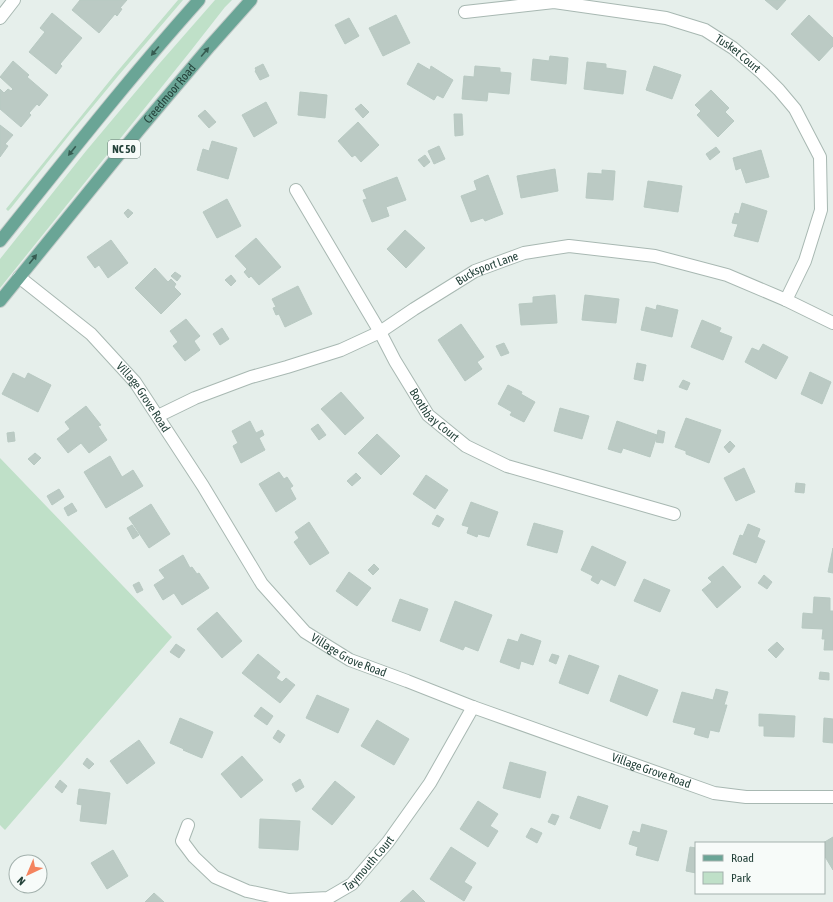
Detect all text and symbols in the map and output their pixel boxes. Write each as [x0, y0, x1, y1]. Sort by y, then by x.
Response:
street label: Tusket Court [713, 31, 764, 76]
one-way arrow [151, 45, 160, 56]
one-way arrow [201, 46, 210, 57]
street label: Creedmoor Road [141, 61, 199, 126]
road number: NC 50 [108, 140, 140, 158]
one-way arrow [68, 145, 77, 156]
street label: Bucksport Lane [453, 249, 520, 288]
one-way arrow [29, 254, 38, 265]
street label: Village Grove Road [113, 359, 173, 435]
street label: Boothbay Court [406, 386, 462, 445]
street label: Village Grove Road [308, 631, 389, 680]
street label: Village Grove Road [610, 750, 693, 791]
street label: Taymouth Court [341, 833, 397, 894]
legend [695, 842, 825, 894]
text: Road [731, 851, 754, 865]
north arrow [8, 854, 48, 894]
text: Park [731, 871, 752, 885]
text: N [15, 875, 28, 888]

